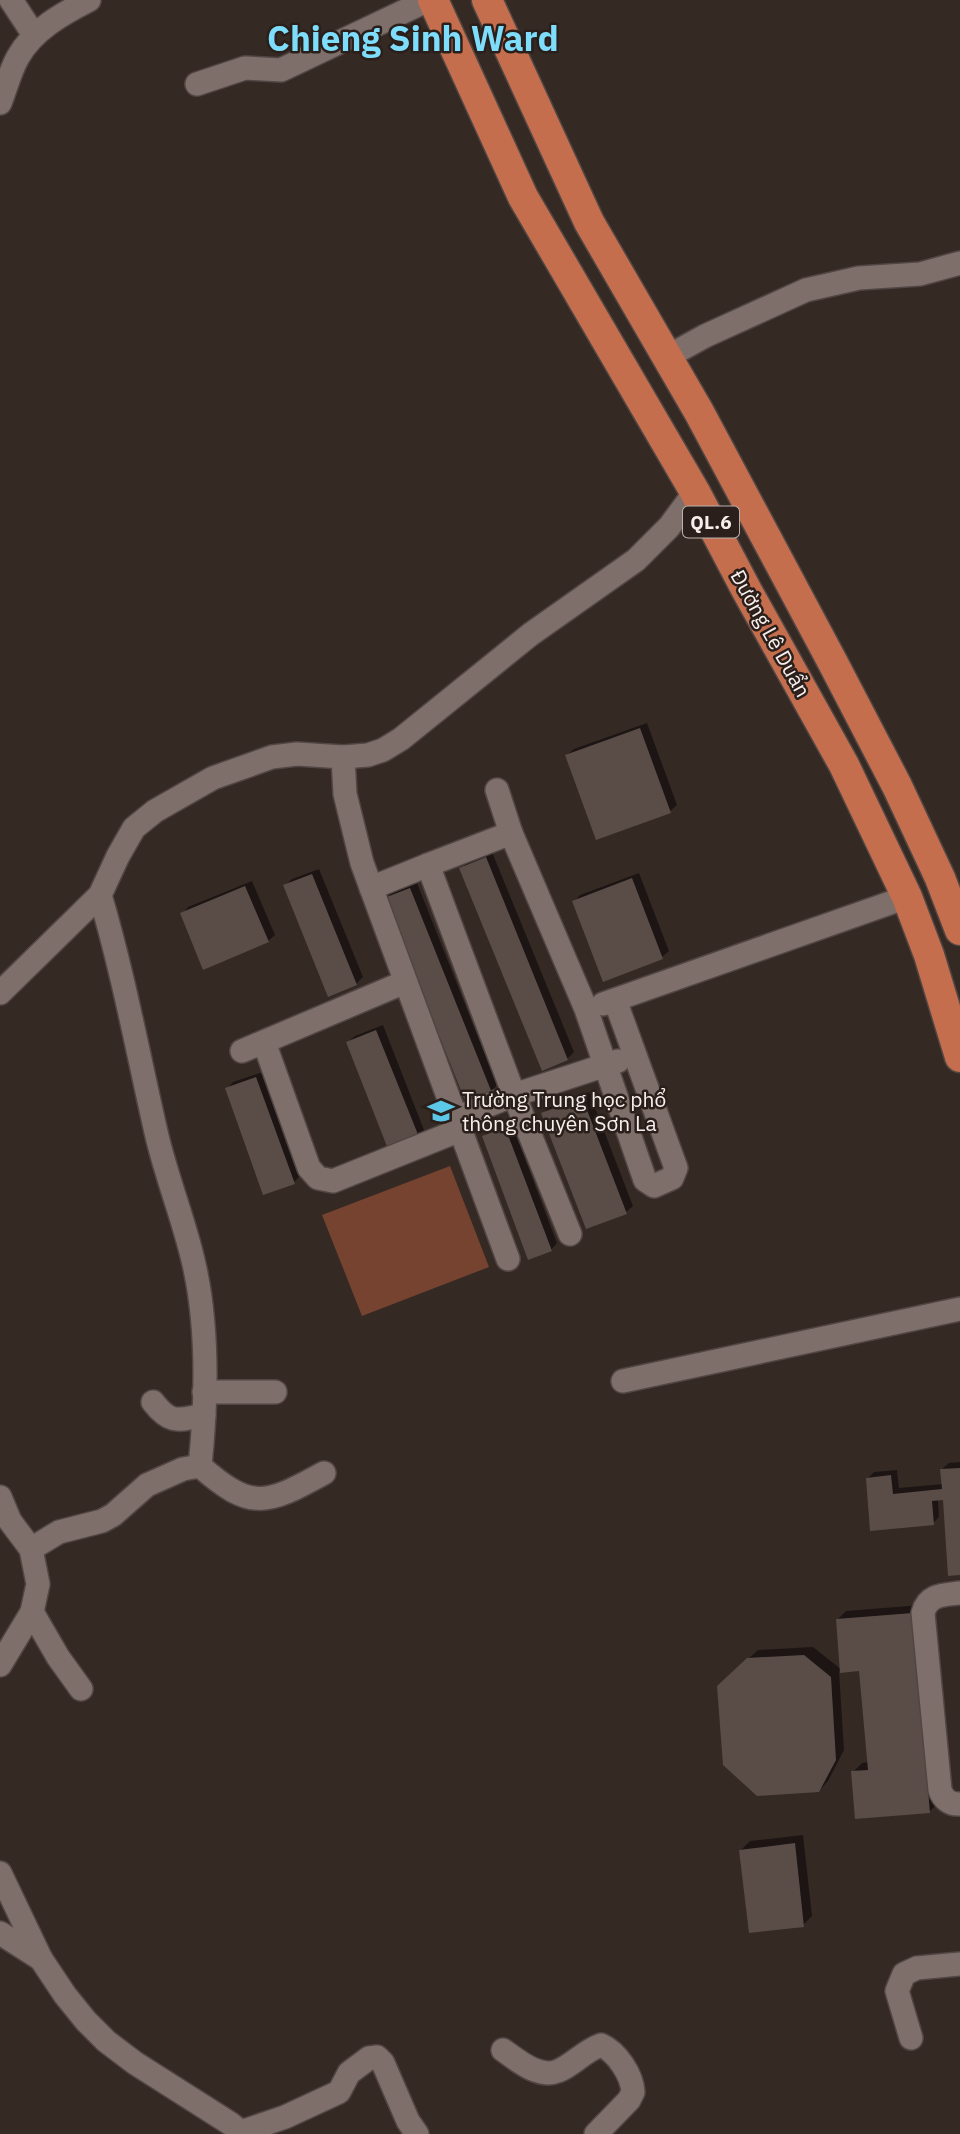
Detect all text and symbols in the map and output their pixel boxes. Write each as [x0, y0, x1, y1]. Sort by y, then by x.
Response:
district label: Chieng Sinh Ward [267, 15, 559, 61]
road number: QL.6 [683, 506, 739, 538]
street label: Đường Lê Duẩn [724, 564, 818, 702]
place label: Trường Trung học phổ thông chuyên Sơn La [462, 1085, 666, 1137]
school or university icon: Trường Trung học phổ thông chuyên Sơn La [426, 1096, 456, 1126]

